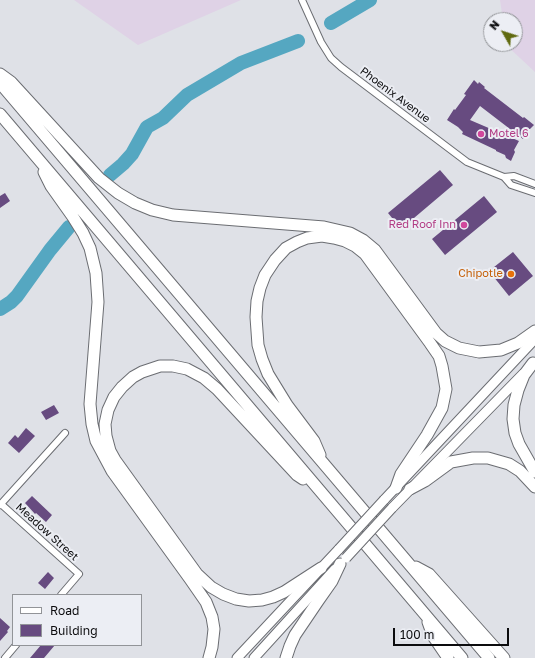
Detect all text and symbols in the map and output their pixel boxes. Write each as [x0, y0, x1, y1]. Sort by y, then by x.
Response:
north arrow [483, 12, 523, 52]
text: N [486, 17, 502, 32]
street label: Phoenix Avenue [357, 64, 433, 126]
place label: Motel 6 [489, 127, 529, 141]
marker: Motel 6 [476, 129, 486, 139]
place label: Red Roof Inn [389, 218, 456, 232]
marker: Red Roof Inn [459, 220, 469, 230]
place label: Chipotle [458, 267, 503, 281]
marker: Chipotle [506, 269, 516, 279]
street label: Meadow Street [13, 500, 81, 564]
legend [12, 594, 142, 646]
text: Road [50, 603, 79, 618]
scale bar [395, 620, 511, 646]
text: Building [50, 623, 98, 638]
text: 100 m [400, 627, 434, 642]

